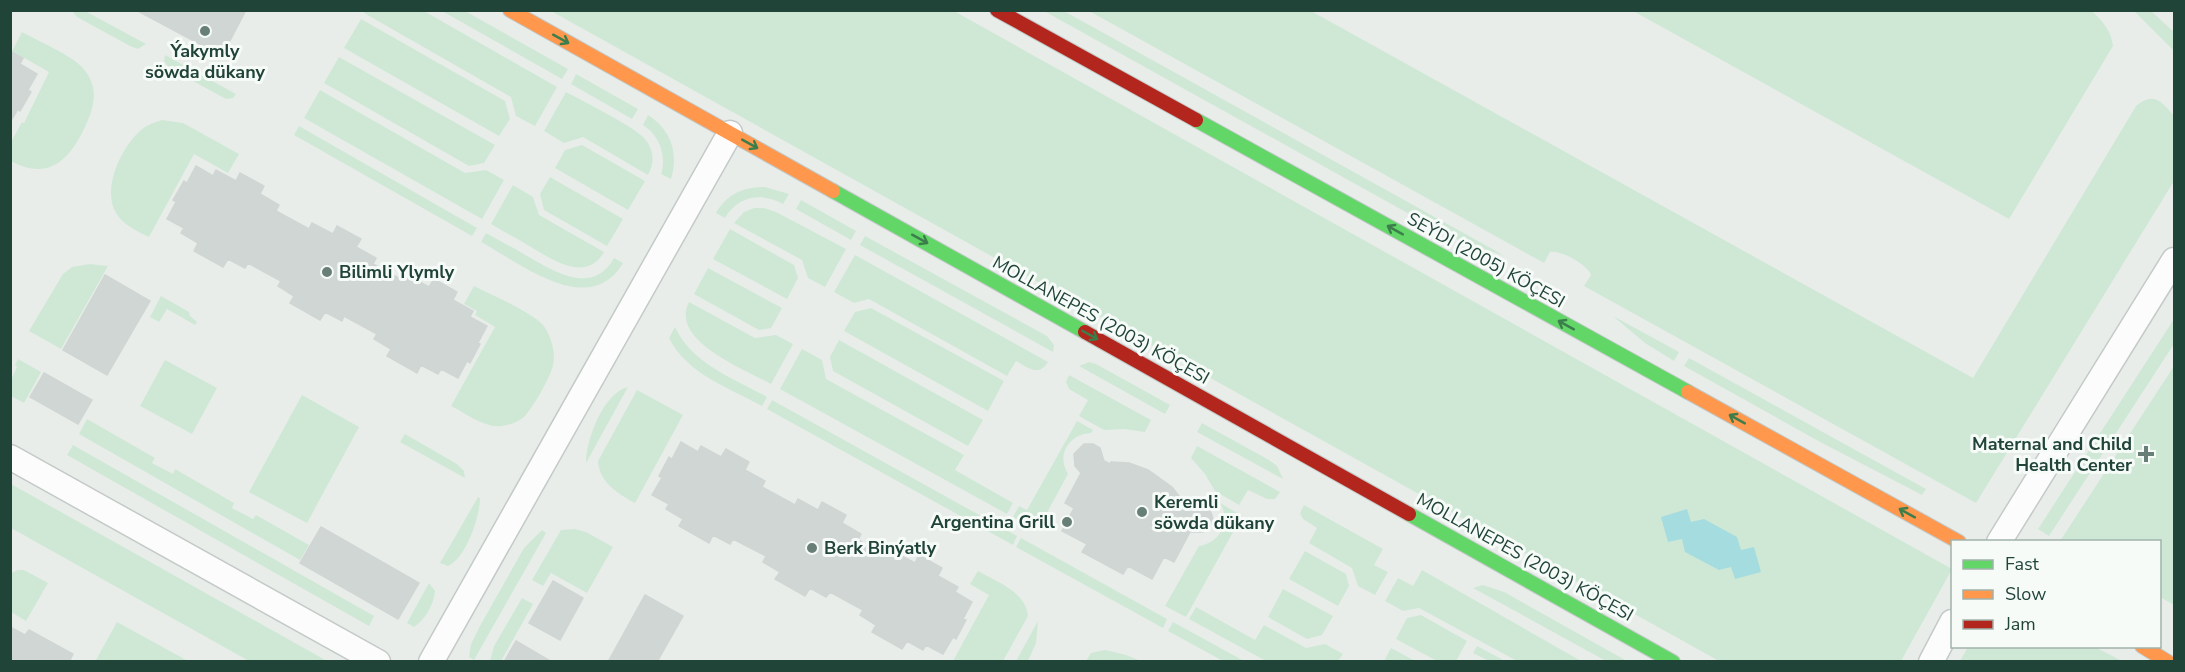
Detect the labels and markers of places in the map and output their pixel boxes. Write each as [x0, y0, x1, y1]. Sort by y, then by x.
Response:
marker: Ýakymly söwda dükany [198, 24, 212, 38]
place label: Ýakymly söwda dükany [145, 39, 266, 84]
place label: Bilimli Ylymly [339, 260, 455, 284]
marker: Bilimli Ylymly [320, 265, 334, 279]
place label: Maternal and Child Health Center [1972, 432, 2132, 477]
marker: Maternal and Child Health Center [2137, 445, 2155, 463]
place label: Keremli söwda dükany [1154, 490, 1275, 535]
marker: Keremli söwda dükany [1135, 505, 1149, 519]
place label: Argentina Grill [930, 510, 1055, 534]
marker: Argentina Grill [1060, 515, 1074, 529]
place label: Berk Binýatly [824, 536, 937, 560]
marker: Berk Binýatly [805, 541, 819, 555]

